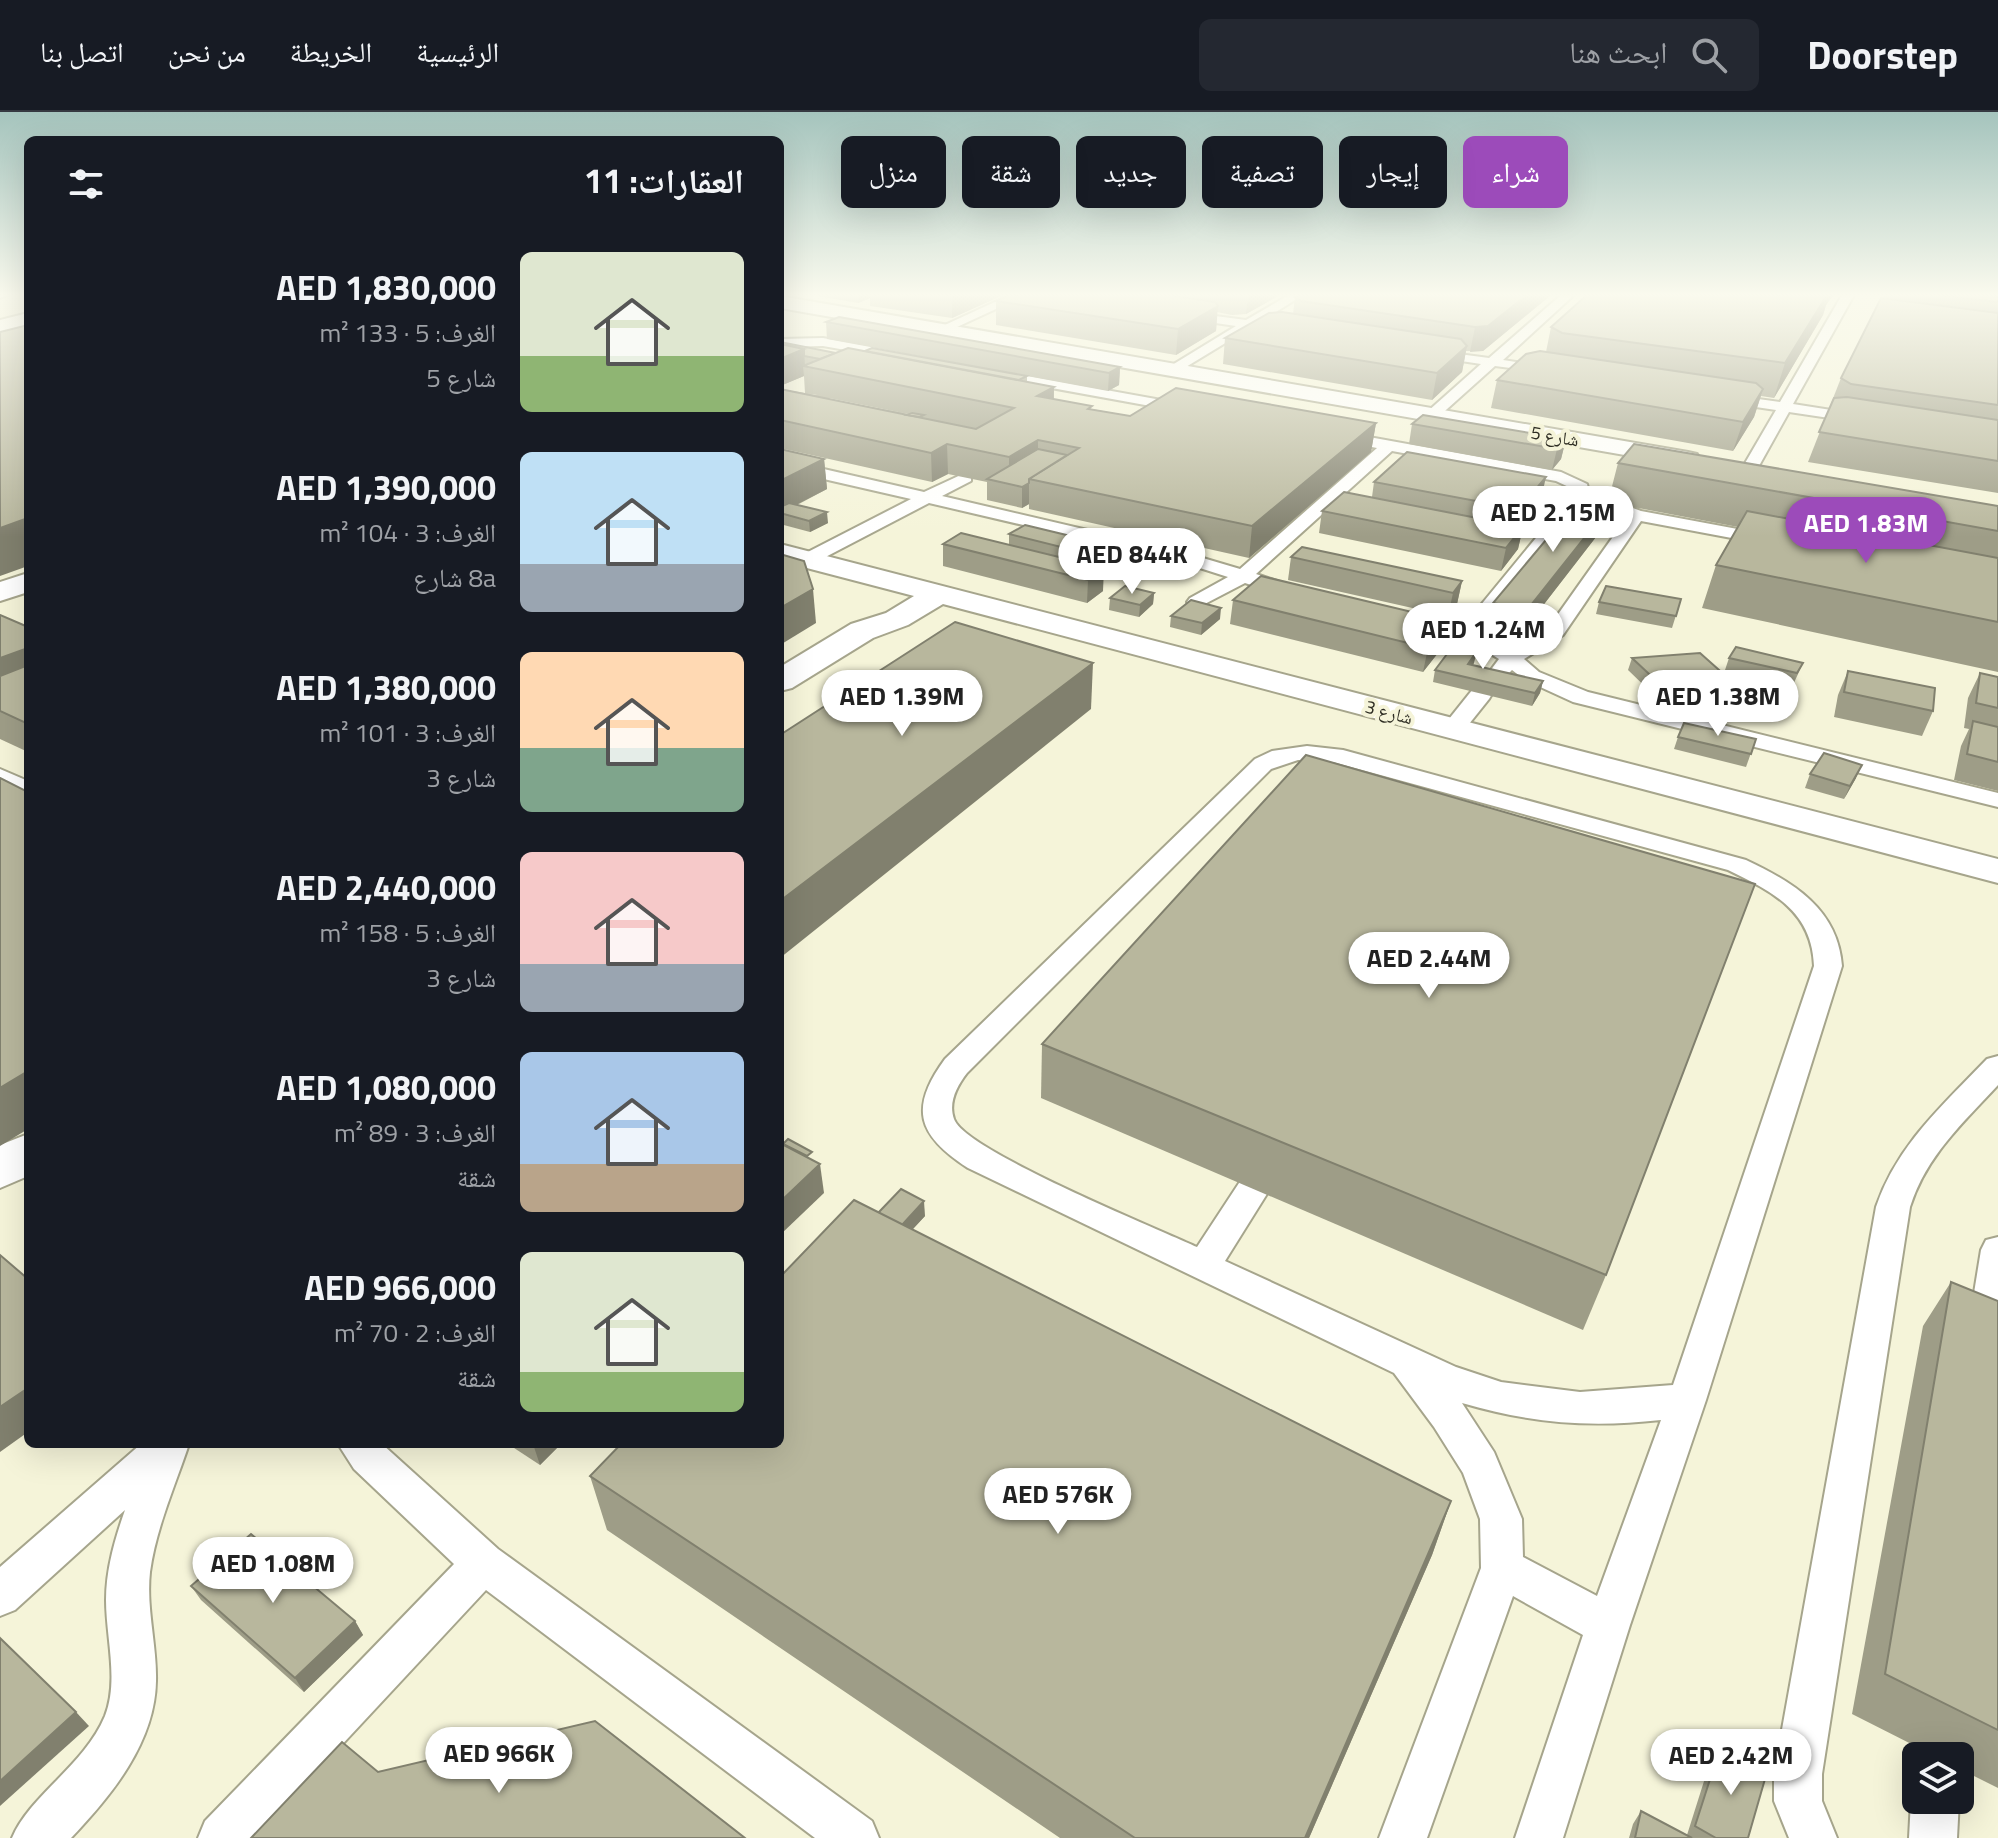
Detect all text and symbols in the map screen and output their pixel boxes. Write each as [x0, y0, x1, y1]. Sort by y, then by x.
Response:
search box [1199, 19, 1759, 91]
text: Doorstep [1807, 26, 1958, 84]
text: ابحث هنا [1569, 29, 1667, 75]
text: اتصل بنا [40, 30, 124, 73]
text: من نحن [168, 30, 246, 73]
text: الخريطة [290, 30, 372, 73]
text: الرئيسية [416, 30, 499, 73]
icon: search [1687, 33, 1731, 77]
chip: منزل [841, 136, 946, 208]
chip: شقة [962, 136, 1060, 208]
chip: جديد [1076, 136, 1186, 208]
chip: تصفية [1202, 136, 1323, 208]
chip: إيجار [1339, 136, 1447, 208]
chip: شراء [1463, 136, 1568, 208]
text: العقارات: 11 [584, 154, 744, 206]
icon: filters [64, 162, 108, 206]
text: AED 1,830,000 [276, 261, 496, 313]
icon: home [584, 284, 680, 380]
text: الغرف: 5 · 133 m² [320, 313, 496, 352]
text: شارع 5 [426, 358, 496, 397]
street label: شارع 5 [1529, 419, 1581, 453]
text: AED 1,390,000 [276, 461, 496, 513]
icon: home [584, 484, 680, 580]
pin: AED 2.15M [1461, 486, 1645, 554]
text: AED 2.15M [1490, 492, 1616, 531]
pin: AED 1.83M [1774, 497, 1958, 565]
text: AED 1.83M [1803, 503, 1929, 542]
text: الغرف: 3 · 104 m² [320, 513, 496, 552]
pin: AED 844K [1049, 528, 1215, 596]
text: AED 844K [1076, 534, 1188, 573]
text: 8a شارع [413, 558, 496, 597]
pin: AED 1.24M [1391, 603, 1575, 671]
text: AED 1.24M [1420, 609, 1546, 648]
text: AED 1,380,000 [276, 661, 496, 713]
pin: AED 1.39M [810, 670, 994, 738]
pin: AED 1.38M [1626, 670, 1810, 738]
text: AED 1.39M [839, 676, 965, 715]
text: AED 1.38M [1655, 676, 1781, 715]
icon: home [584, 684, 680, 780]
street label: شارع 3 [1362, 693, 1416, 731]
text: الغرف: 3 · 101 m² [320, 713, 496, 752]
text: شارع 3 [426, 758, 496, 797]
text: AED 2,440,000 [276, 861, 496, 913]
icon: home [584, 884, 680, 980]
text: الغرف: 5 · 158 m² [320, 913, 496, 952]
pin: AED 2.44M [1337, 932, 1521, 1000]
text: AED 2.44M [1366, 938, 1492, 977]
text: شارع 3 [426, 958, 496, 997]
text: AED 1,080,000 [276, 1061, 496, 1113]
icon: home [584, 1084, 680, 1180]
text: الغرف: 3 · 89 m² [334, 1113, 496, 1152]
text: شقة [457, 1158, 496, 1197]
text: AED 966,000 [304, 1261, 496, 1313]
icon: home [584, 1284, 680, 1380]
text: الغرف: 2 · 70 m² [334, 1313, 496, 1352]
text: شقة [457, 1358, 496, 1397]
pin: AED 576K [975, 1468, 1141, 1536]
text: AED 576K [1002, 1474, 1114, 1513]
pin: AED 1.08M [181, 1537, 365, 1605]
text: AED 1.08M [210, 1543, 336, 1582]
pin: AED 966K [416, 1727, 582, 1795]
pin: AED 2.42M [1639, 1729, 1823, 1797]
text: AED 966K [443, 1733, 555, 1772]
text: AED 2.42M [1668, 1735, 1794, 1774]
map controls [1902, 1742, 1974, 1814]
button: layers [1902, 1742, 1974, 1814]

